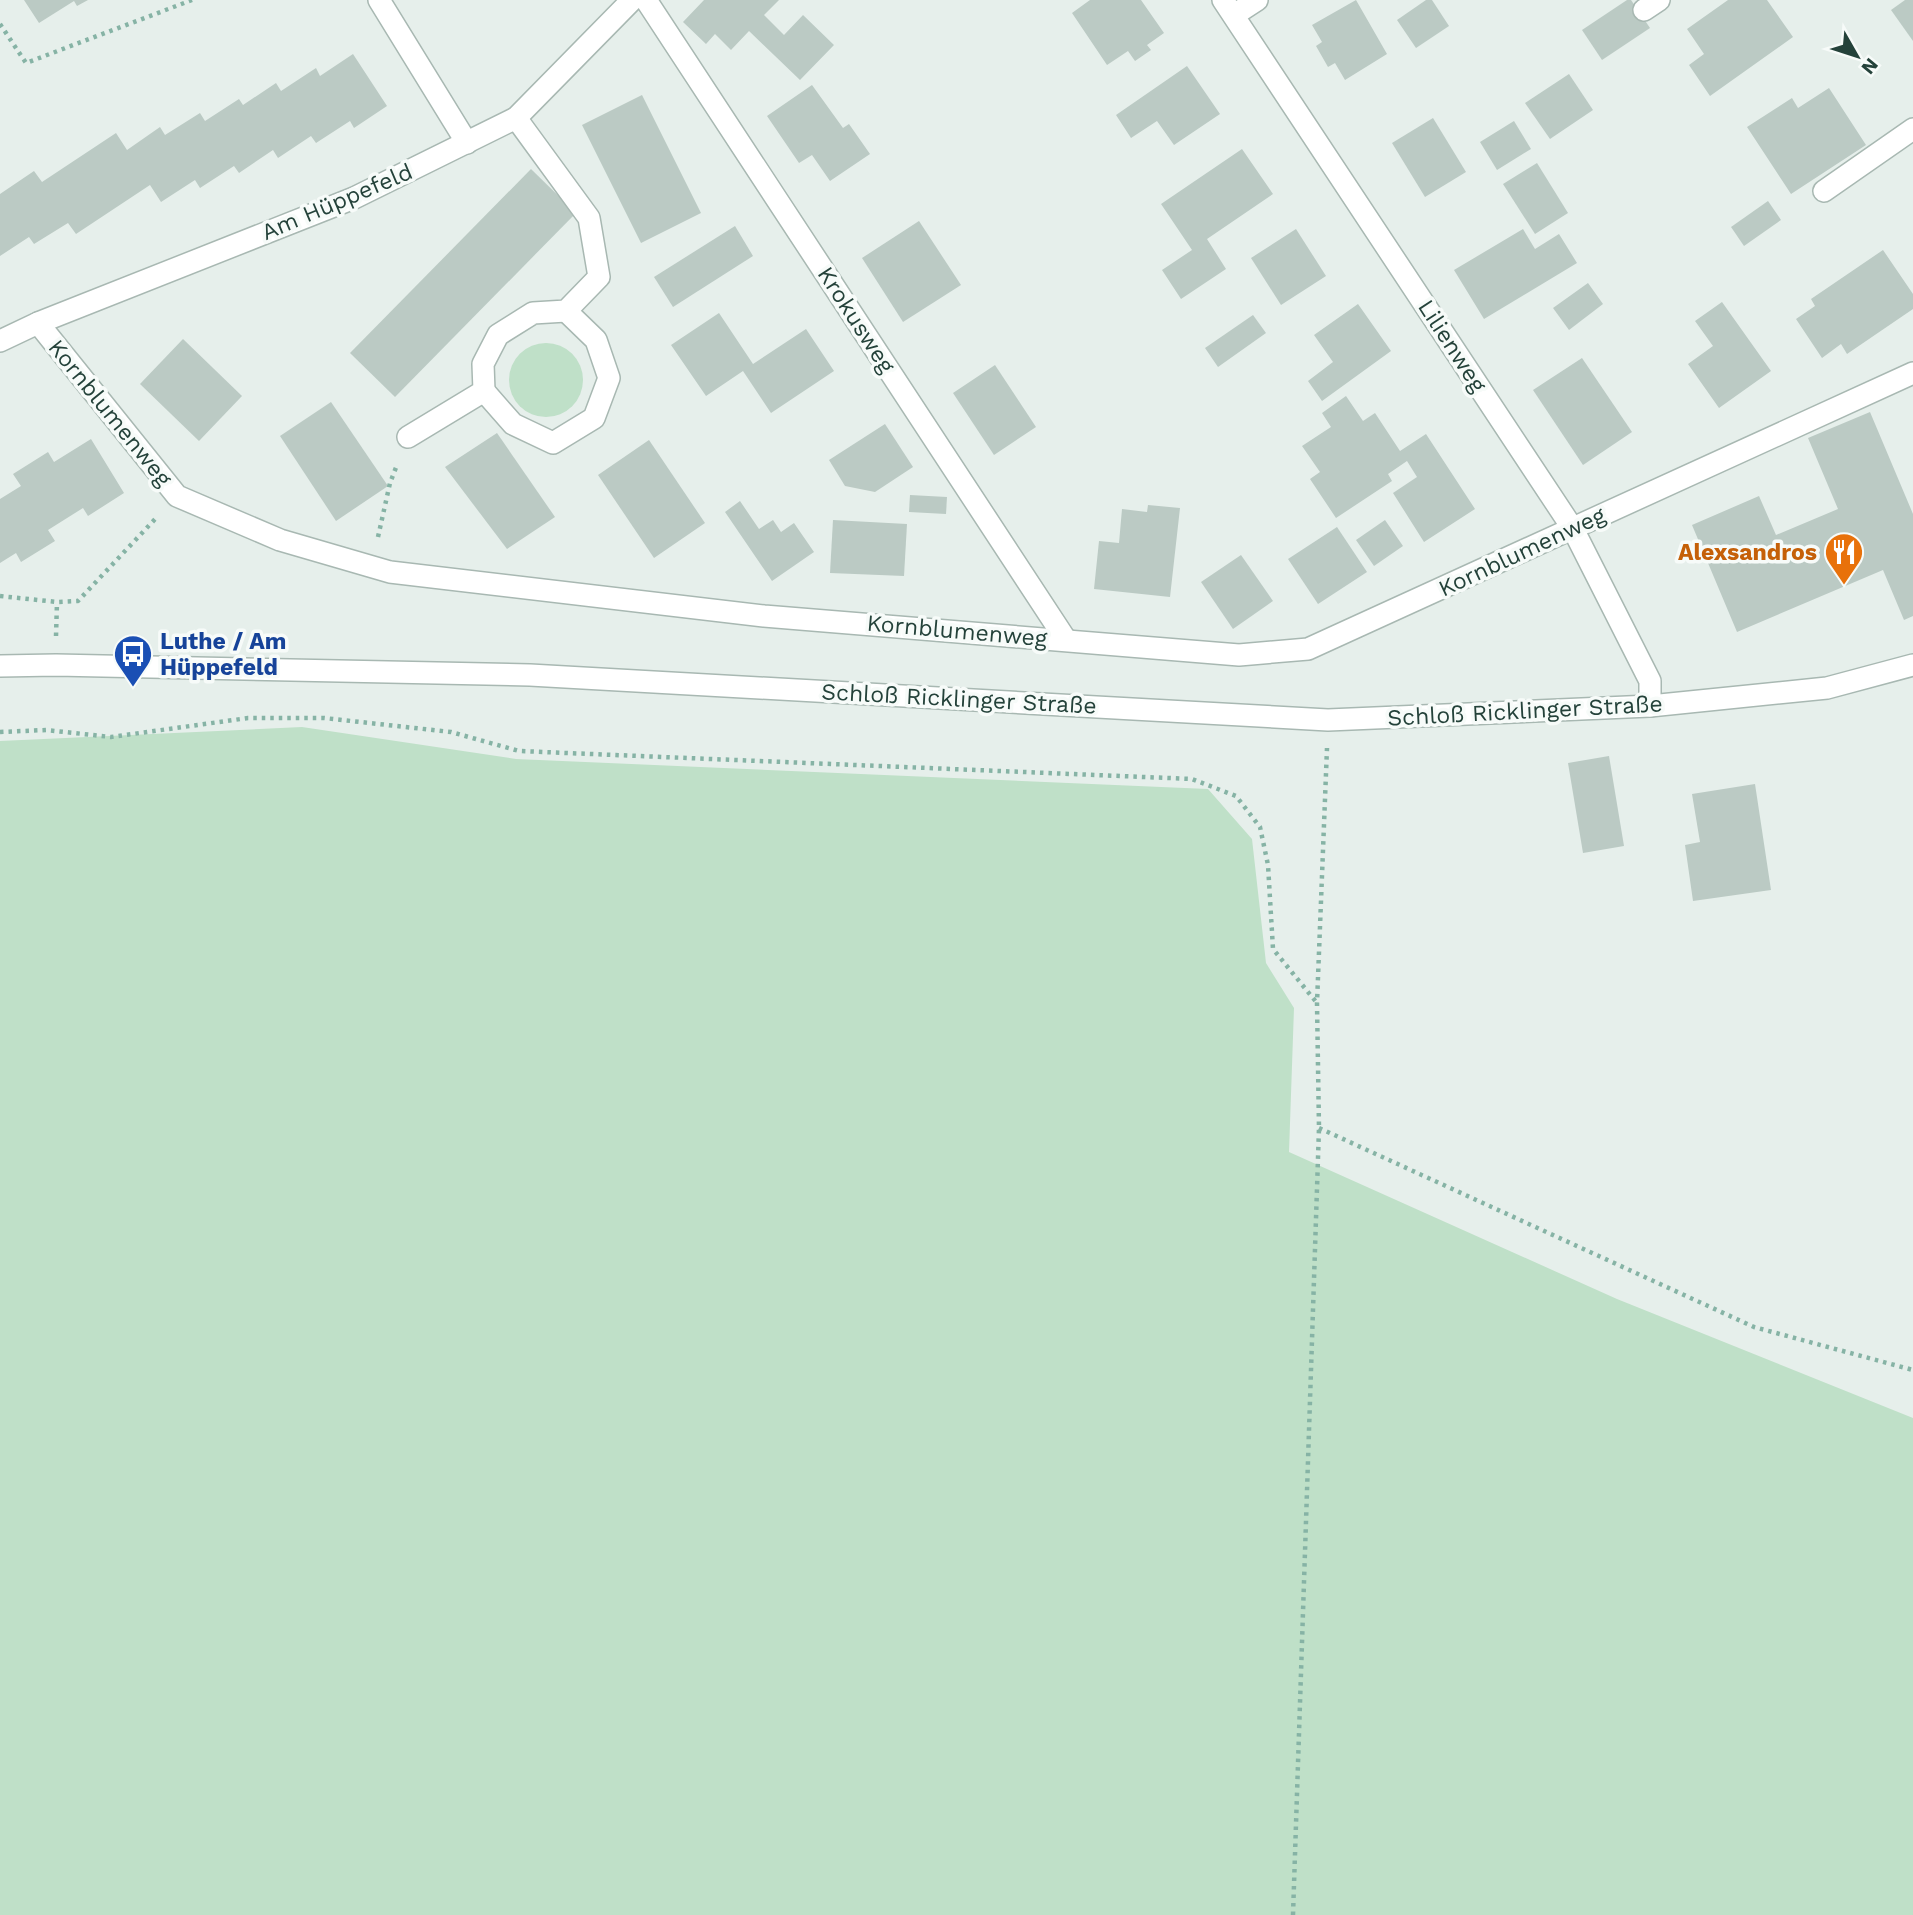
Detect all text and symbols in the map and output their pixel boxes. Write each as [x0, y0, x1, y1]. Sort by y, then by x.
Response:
north arrow [1822, 21, 1892, 91]
text: N [1856, 54, 1883, 79]
street label: Am Hüppefeld [257, 158, 417, 246]
street label: Krokusweg [812, 262, 901, 379]
street label: Lilienweg [1412, 295, 1492, 398]
street label: Kornblumenweg [43, 334, 178, 492]
street label: Kornblumenweg [1434, 501, 1610, 602]
restaurant icon: Alexsandros [1823, 531, 1865, 586]
place label: Alexsandros [1678, 539, 1817, 566]
street label: Kornblumenweg [866, 610, 1049, 652]
place label: Luthe / Am Hüppefeld [160, 628, 287, 681]
bus stop icon: Luthe / Am Hüppefeld [112, 633, 154, 688]
street label: Schloß Ricklinger Straße [821, 678, 1097, 720]
street label: Schloß Ricklinger Straße [1387, 690, 1663, 732]

